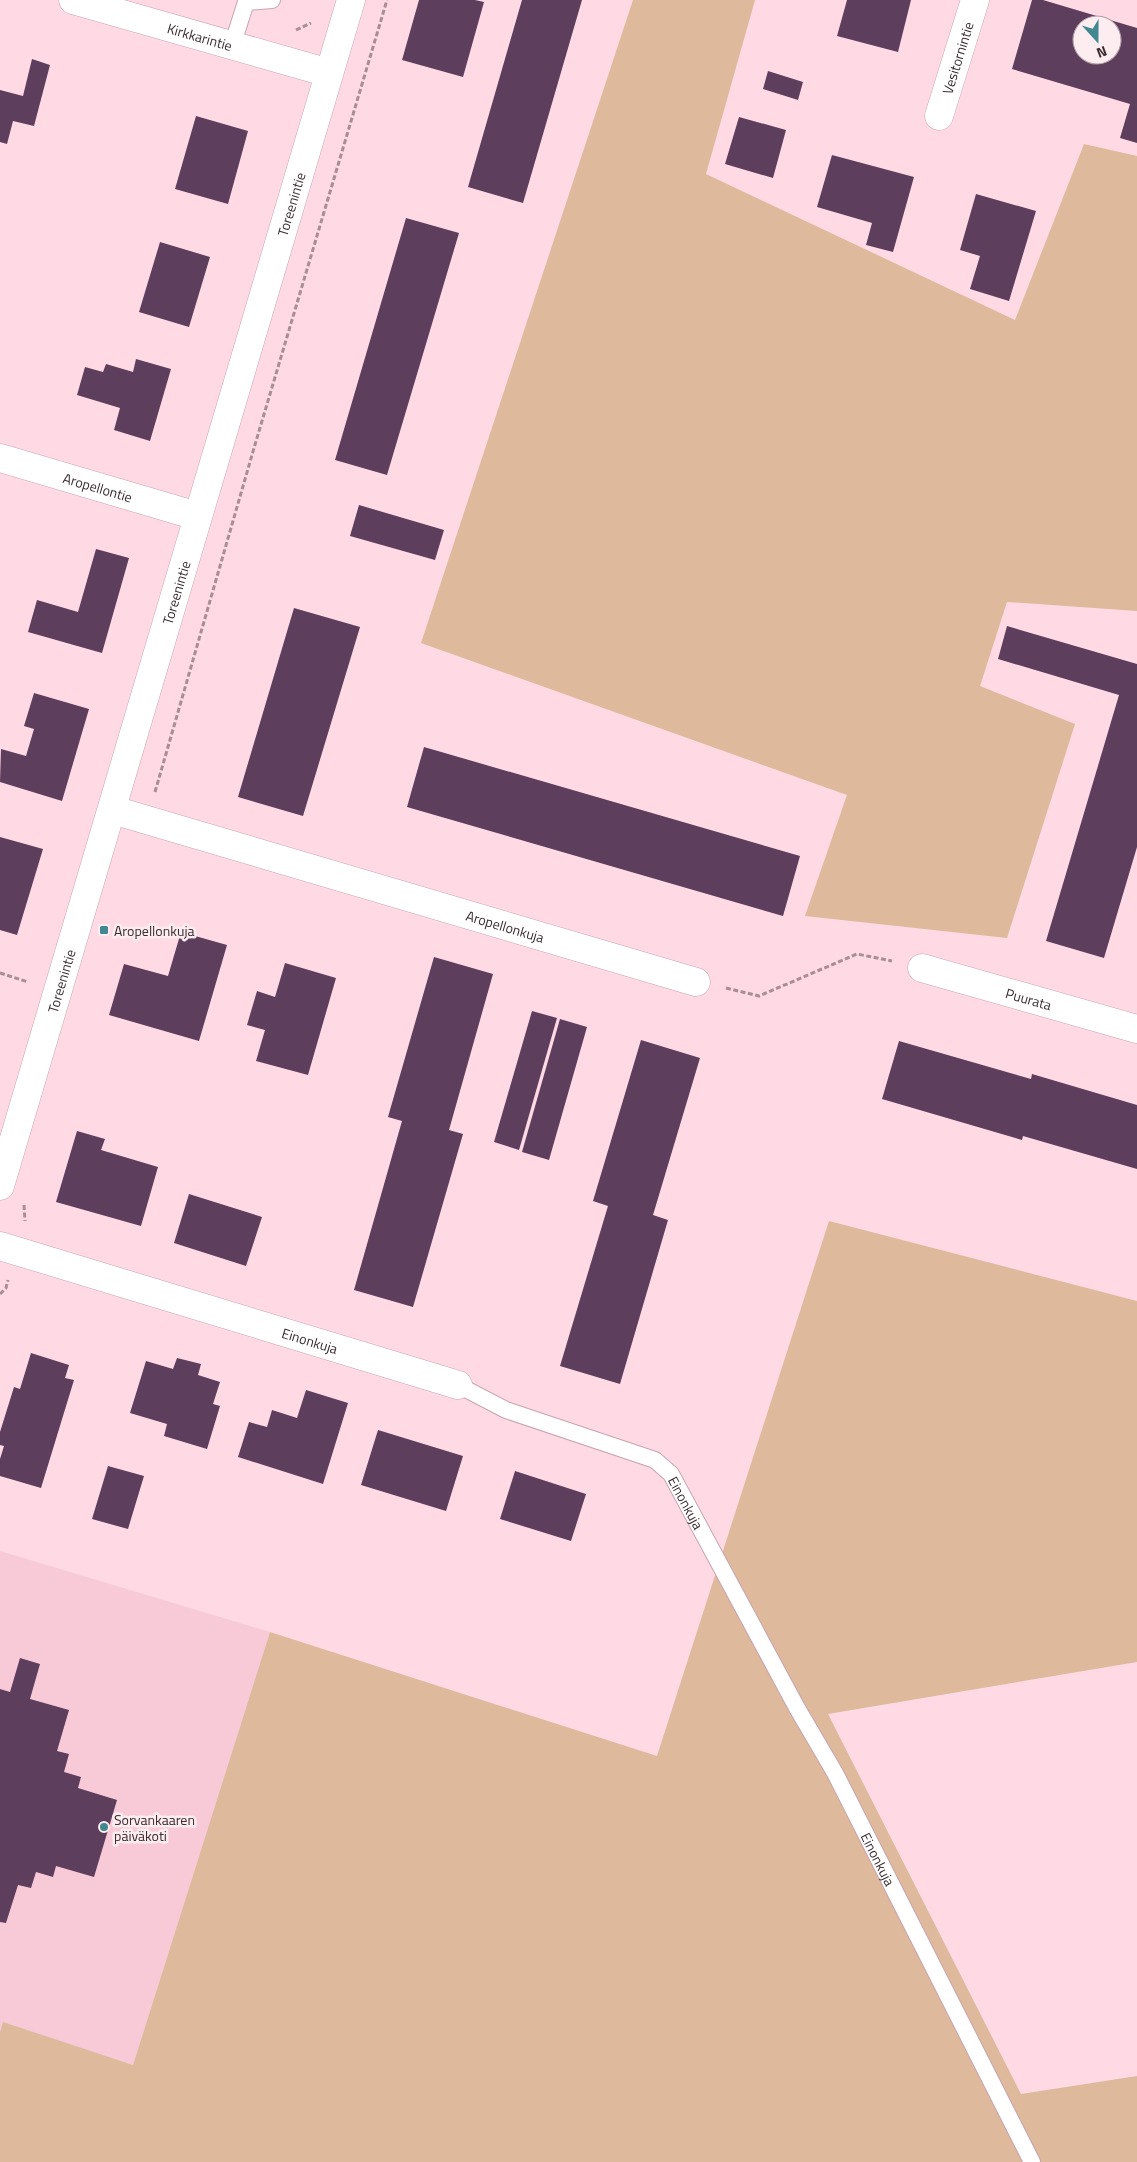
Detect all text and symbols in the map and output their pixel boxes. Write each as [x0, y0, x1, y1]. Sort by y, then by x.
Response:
north arrow [1072, 15, 1122, 65]
street label: Kirkkarintie [165, 17, 235, 55]
street label: Vesitornintie [936, 19, 978, 97]
text: N [1094, 41, 1110, 64]
street label: Toreenintie [271, 170, 310, 238]
street label: Aropellontie [61, 467, 135, 507]
street label: Toreenintie [156, 558, 195, 627]
street label: Aropellonkuja [464, 904, 547, 947]
place label: Aropellonkuja [114, 920, 195, 941]
marker: Aropellonkuja [98, 924, 110, 936]
street label: Toreenintie [41, 946, 80, 1015]
street label: Puurata [1003, 982, 1054, 1015]
street label: Einonkuja [279, 1322, 341, 1358]
street label: Einonkuja [664, 1472, 709, 1533]
place label: Sorvankaaren päiväkoti [114, 1809, 195, 1846]
marker: Sorvankaaren päiväkoti [98, 1821, 110, 1833]
street label: Einonkuja [856, 1829, 901, 1889]

